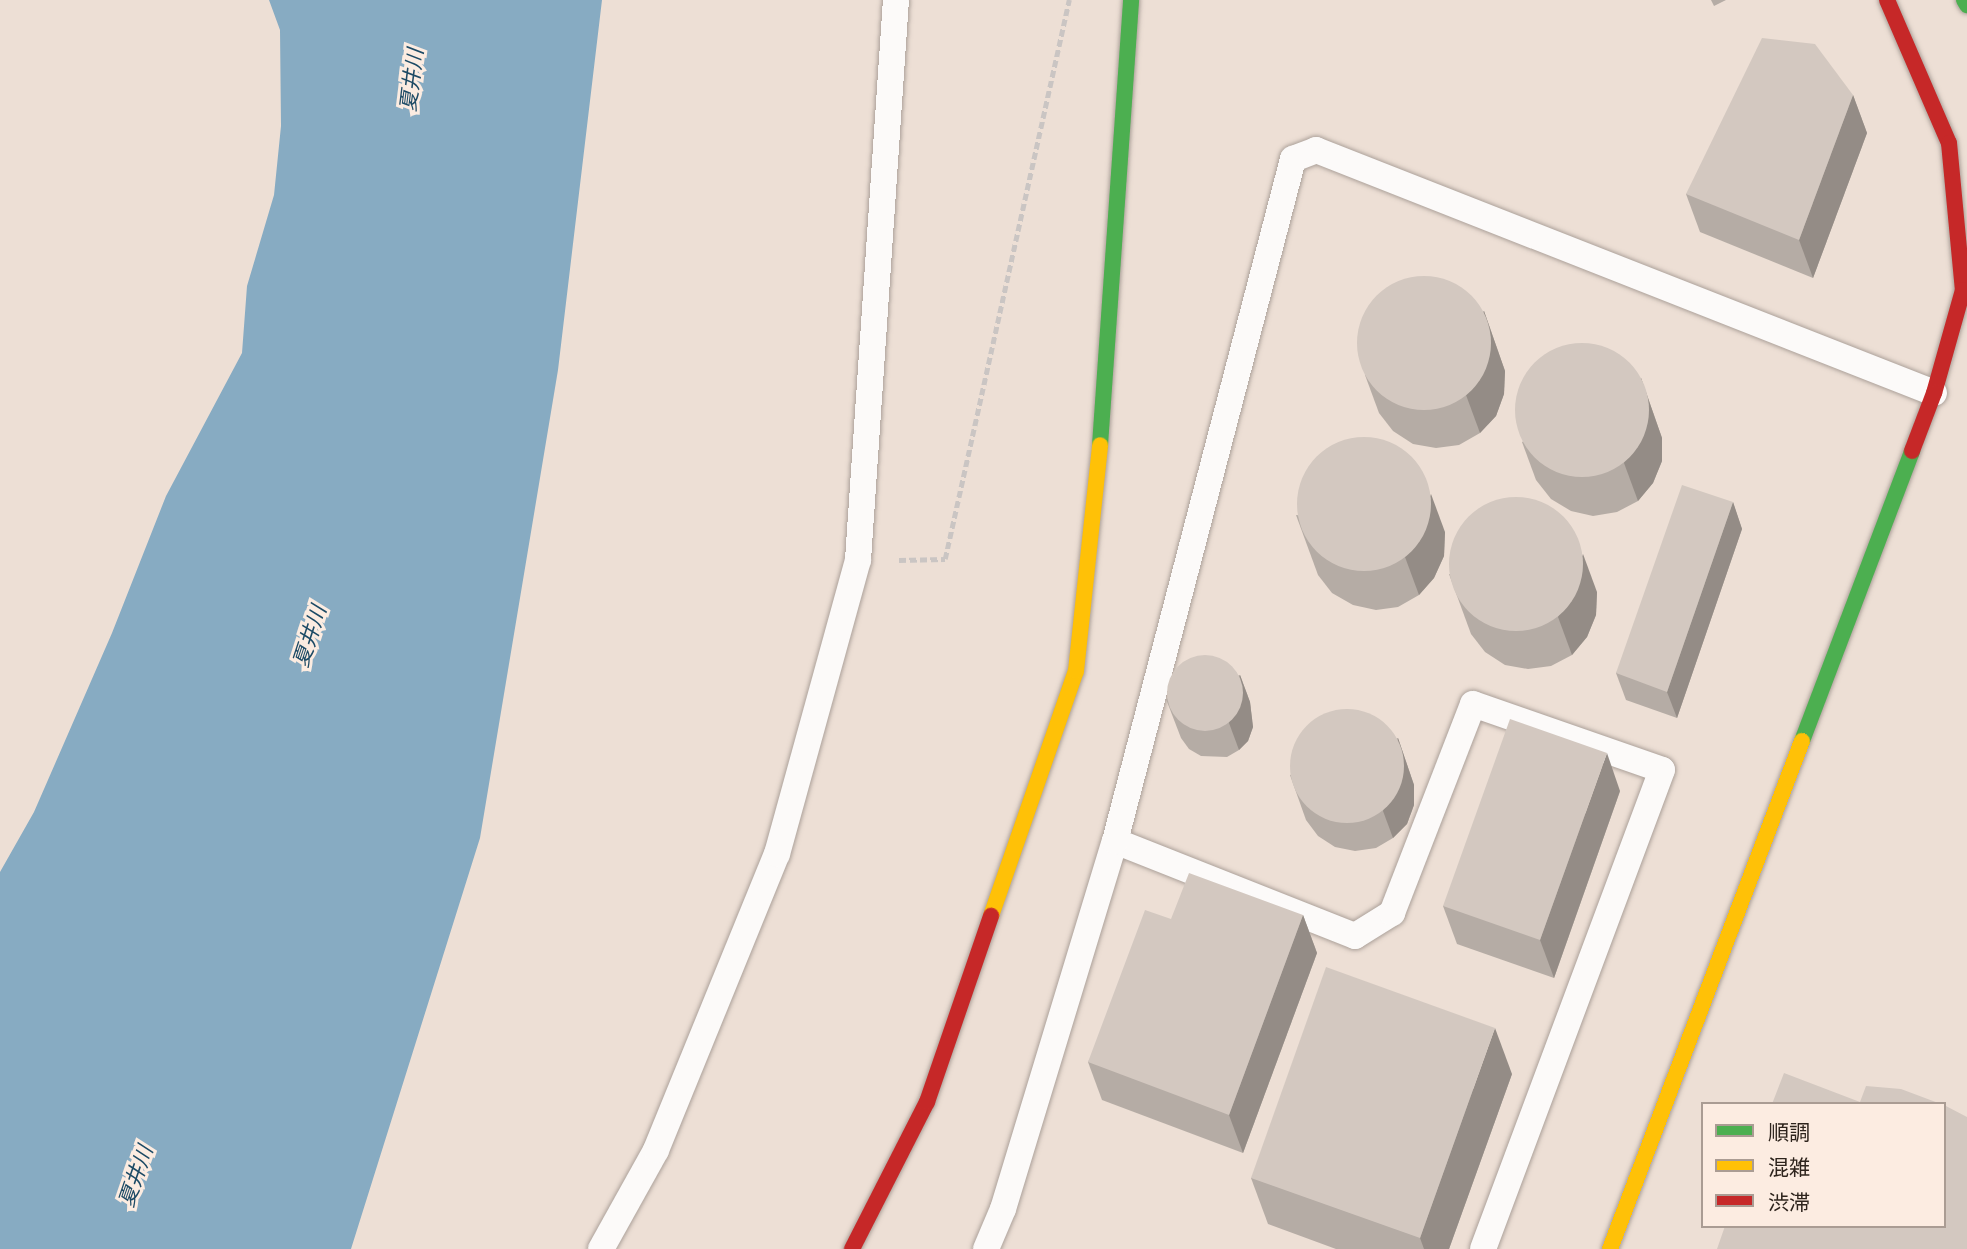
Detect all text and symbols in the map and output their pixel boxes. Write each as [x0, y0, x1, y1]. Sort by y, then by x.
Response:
water label: 夏井川 [395, 47, 427, 113]
water label: 夏井川 [287, 602, 331, 670]
legend [1701, 1102, 1946, 1228]
text: 順調 [1768, 1119, 1810, 1145]
water label: 夏井川 [113, 1142, 157, 1210]
text: 混雑 [1768, 1154, 1810, 1180]
text: 渋滞 [1768, 1189, 1810, 1215]

